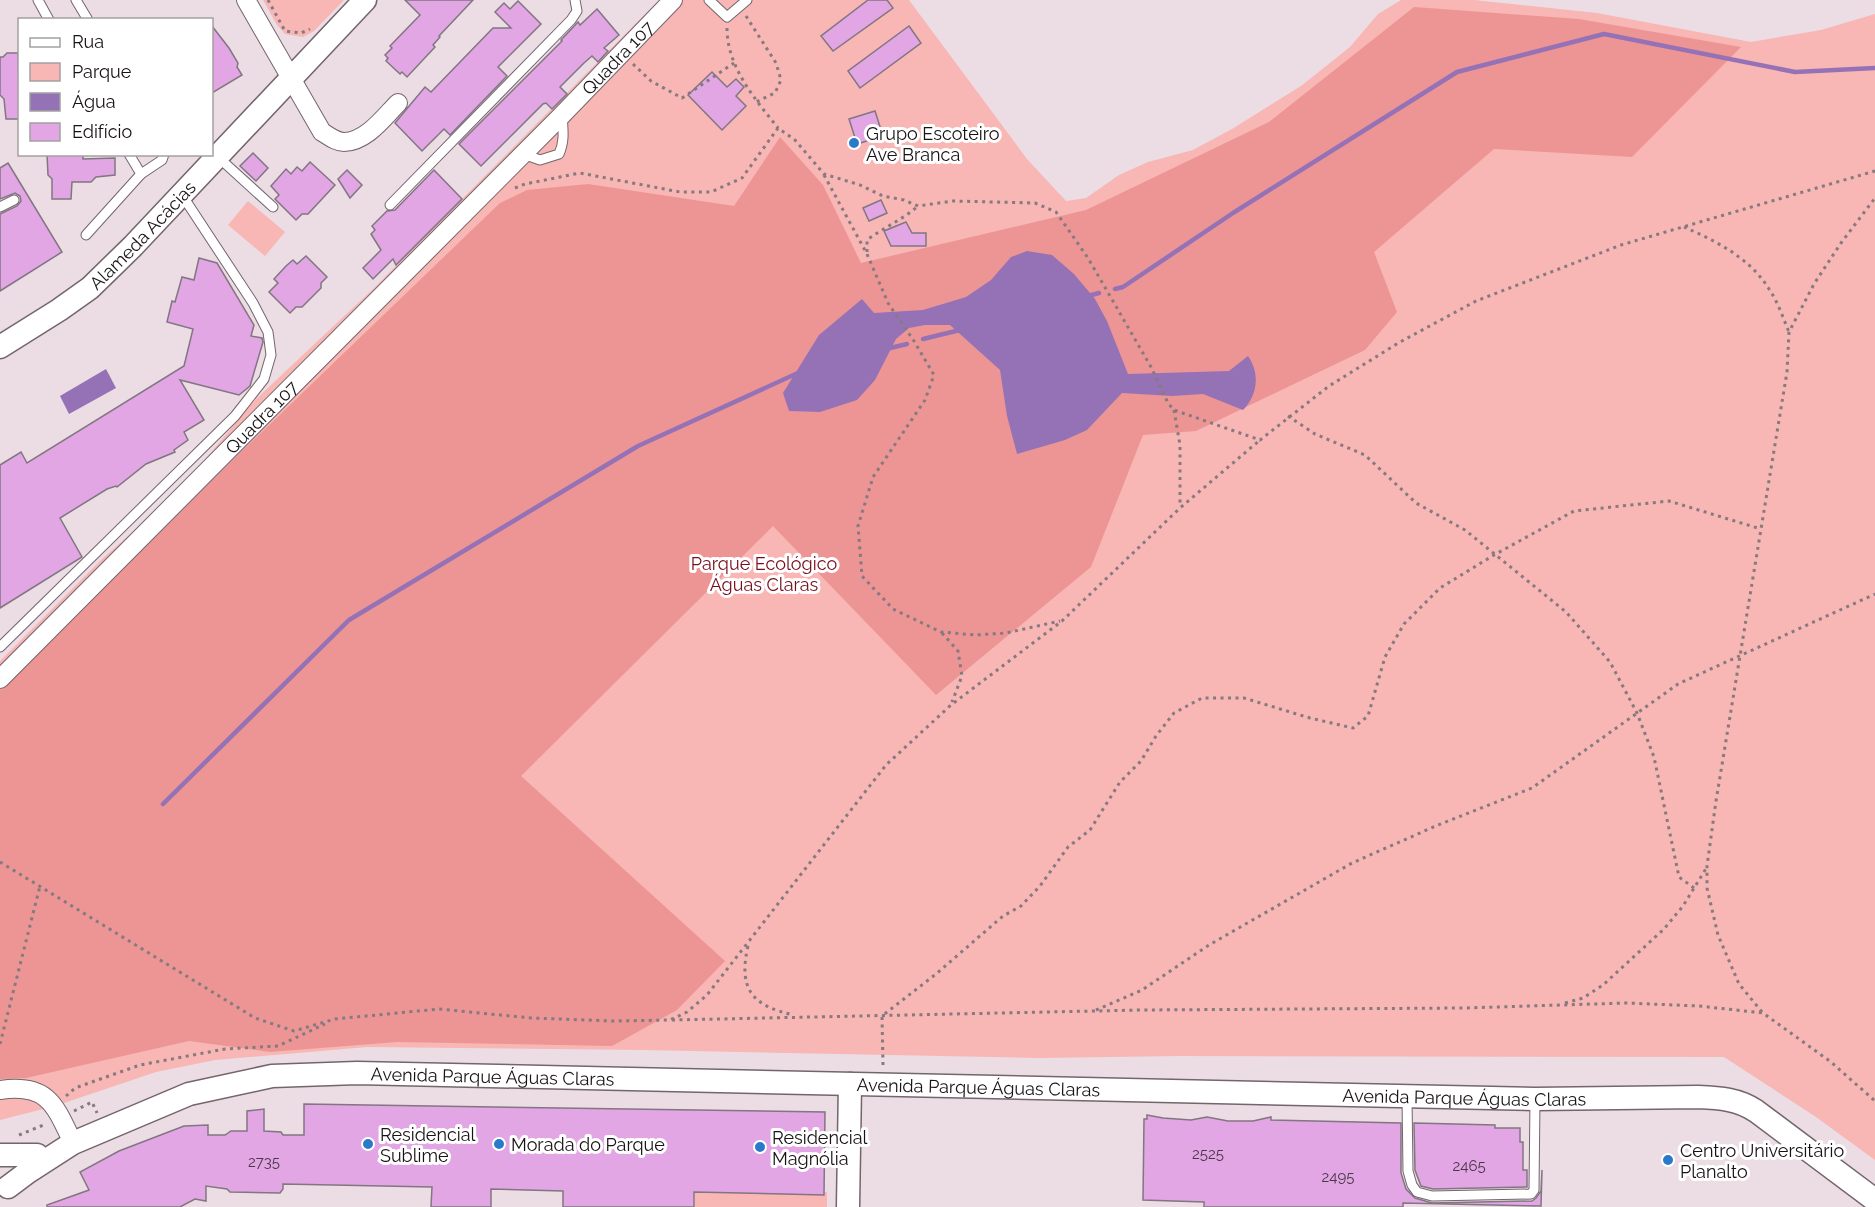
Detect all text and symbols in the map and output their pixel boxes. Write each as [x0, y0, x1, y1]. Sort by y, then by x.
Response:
street label: Quadra 107 [577, 16, 658, 99]
legend [18, 18, 213, 156]
text: Rua [72, 31, 104, 52]
text: Parque [72, 61, 132, 82]
text: Água [72, 90, 116, 112]
text: Edifício [72, 121, 132, 142]
place label: Grupo Escoteiro Ave Branca [866, 123, 1000, 165]
marker: Grupo Escoteiro Ave Branca [847, 136, 861, 150]
street label: Alameda Acácias [85, 176, 200, 294]
street label: Quadra 107 [221, 376, 302, 458]
park label: Parque Ecológico Águas Claras [691, 553, 837, 595]
street label: Avenida Parque Águas Claras [371, 1063, 615, 1089]
street label: Avenida Parque Águas Claras [856, 1074, 1101, 1100]
street label: Avenida Parque Águas Claras [1342, 1084, 1587, 1110]
place label: Residencial Sublime [380, 1124, 476, 1166]
place label: Residencial Magnólia [772, 1127, 868, 1169]
place label: Morada do Parque [511, 1134, 665, 1155]
marker: Residencial Sublime [361, 1137, 375, 1151]
marker: Morada do Parque [492, 1137, 506, 1151]
marker: Residencial Magnólia [753, 1140, 767, 1154]
place label: Centro Universitário Planalto [1680, 1140, 1844, 1182]
house number: 2525 [1192, 1145, 1224, 1163]
house number: 2735 [248, 1153, 280, 1171]
marker: Centro Universitário Planalto [1661, 1153, 1675, 1167]
house number: 2465 [1452, 1157, 1486, 1175]
house number: 2495 [1322, 1168, 1354, 1186]

